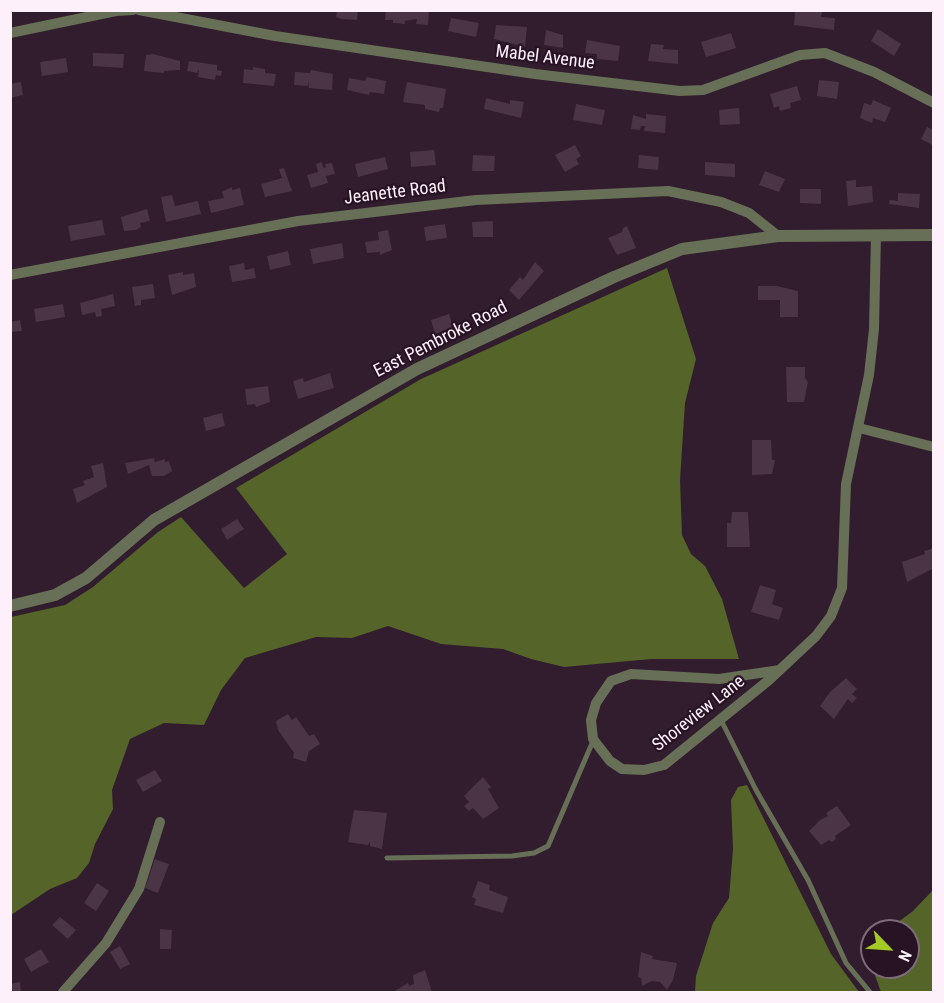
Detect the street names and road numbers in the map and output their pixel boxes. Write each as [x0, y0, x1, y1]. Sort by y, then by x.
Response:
street label: Mabel Avenue [494, 41, 596, 75]
street label: Jeanette Road [343, 176, 447, 210]
street label: East Pembroke Road [371, 297, 511, 383]
street label: Shoreview Lane [649, 671, 749, 757]

